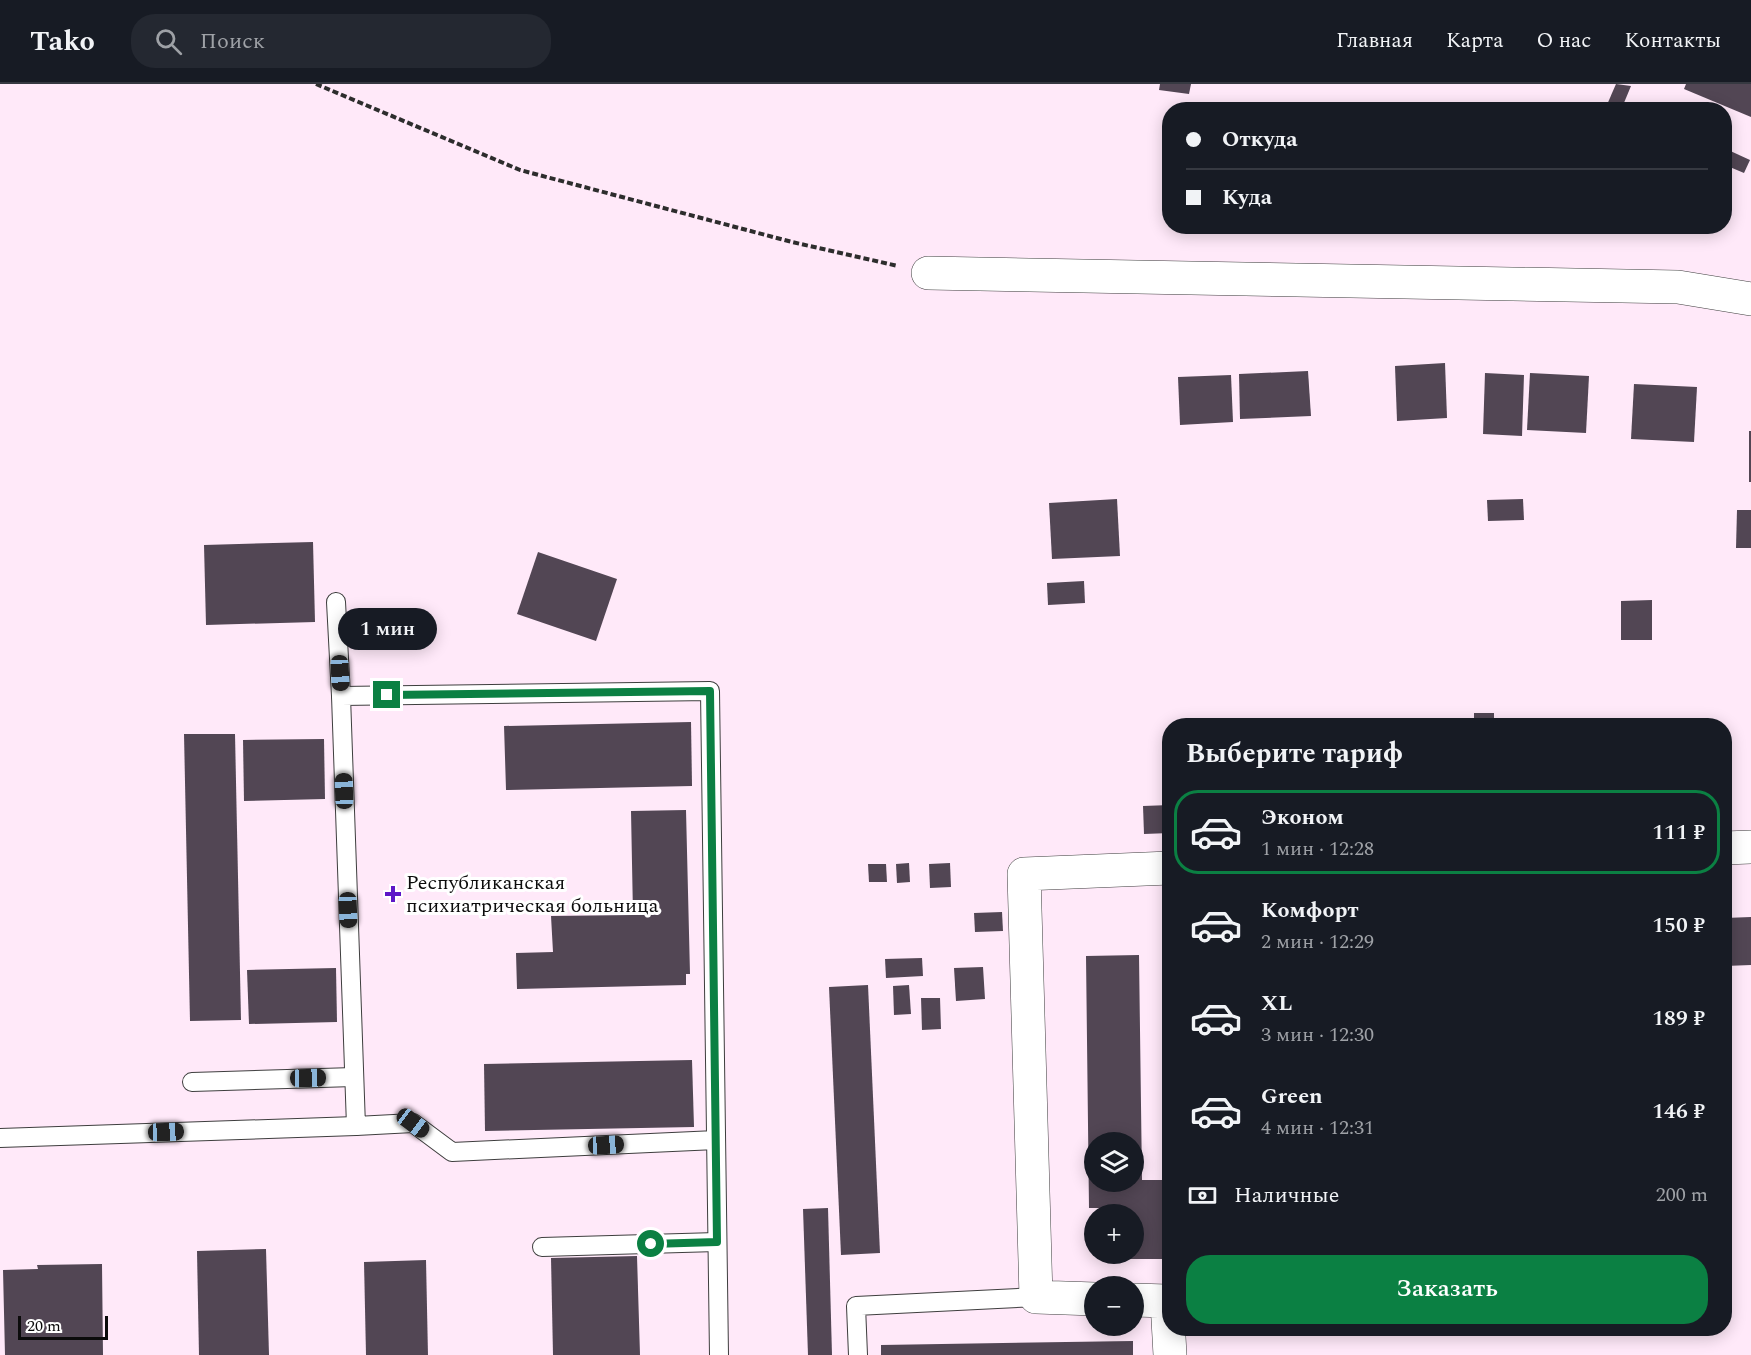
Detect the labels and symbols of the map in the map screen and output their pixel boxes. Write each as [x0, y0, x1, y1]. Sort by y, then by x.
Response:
callout: 1 мин [338, 608, 436, 650]
car [330, 655, 350, 691]
route end [373, 681, 400, 708]
car [334, 773, 354, 809]
place label: Республиканская психиатрическая больница [406, 868, 659, 921]
marker: Республиканская психиатрическая больница [384, 885, 402, 903]
car [338, 892, 358, 928]
car [290, 1069, 326, 1087]
car [393, 1105, 433, 1141]
car [148, 1122, 184, 1142]
car [588, 1135, 624, 1155]
route start [637, 1230, 664, 1257]
scale bar [18, 1313, 108, 1340]

